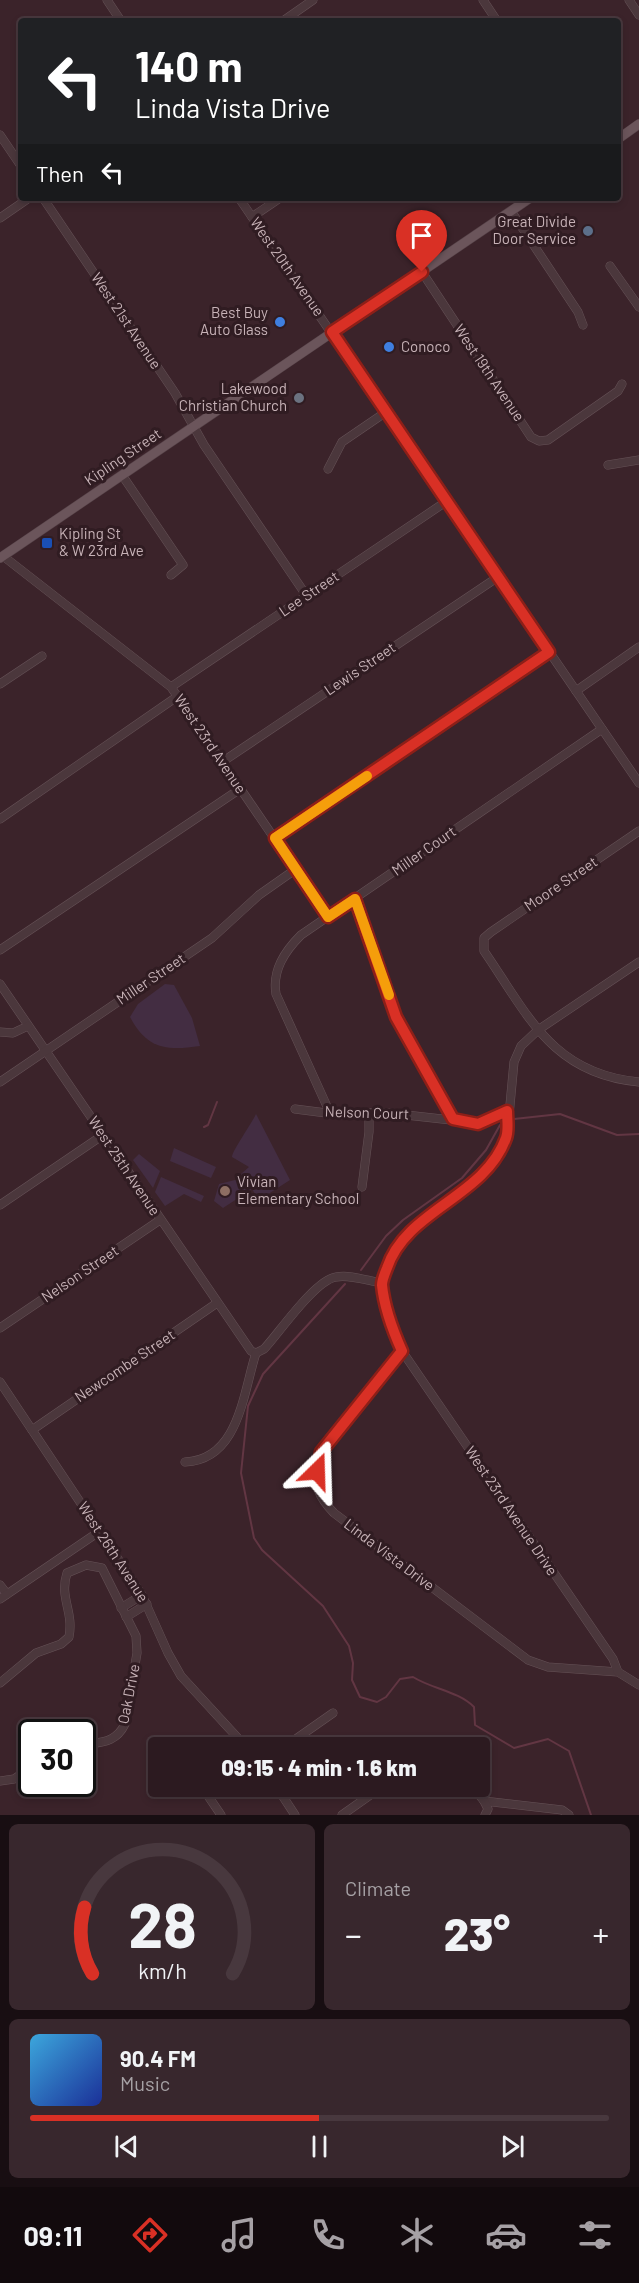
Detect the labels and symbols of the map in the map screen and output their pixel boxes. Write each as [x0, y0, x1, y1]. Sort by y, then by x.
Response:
pin [396, 210, 447, 272]
place label: Great Divide Door Service [493, 212, 576, 247]
street label: West 20th Avenue [247, 213, 329, 319]
marker: Great Divide Door Service [581, 224, 595, 238]
street label: West 21st Avenue [88, 269, 166, 372]
place label: Best Buy Auto Glass [200, 303, 268, 338]
marker: Best Buy Auto Glass [273, 315, 287, 329]
street label: West 19th Avenue [451, 320, 529, 424]
place label: Conoco [401, 337, 450, 355]
marker: Conoco [382, 340, 396, 354]
place label: Lakewood Christian Church [179, 379, 287, 414]
marker: Lakewood Christian Church [292, 391, 306, 405]
street label: Kipling Street [81, 424, 164, 488]
place label: Kipling St & W 23rd Ave [59, 524, 144, 559]
marker: Kipling St & W 23rd Ave [40, 536, 54, 550]
street label: Lee Street [275, 567, 342, 620]
street label: Lewis Street [320, 638, 399, 699]
street label: West 23rd Avenue [171, 690, 251, 797]
street label: Miller Court [388, 821, 459, 879]
street label: Moore Street [520, 852, 600, 914]
street label: Miller Street [113, 949, 188, 1008]
street label: Nelson Court [324, 1102, 410, 1122]
street label: West 25th Avenue [85, 1112, 165, 1219]
place label: Vivian Elementary School [237, 1172, 359, 1207]
marker: Vivian Elementary School [218, 1184, 232, 1198]
street label: Nelson Street [38, 1241, 121, 1306]
street label: Newcombe Street [71, 1325, 178, 1405]
position arrow [285, 1439, 349, 1503]
street label: West 23rd Avenue Drive [462, 1442, 562, 1579]
street label: West 26th Avenue [75, 1498, 153, 1605]
street label: Linda Vista Drive [341, 1514, 438, 1594]
street label: Oak Drive [113, 1662, 143, 1725]
speed limit sign: 30 [18, 1719, 96, 1797]

